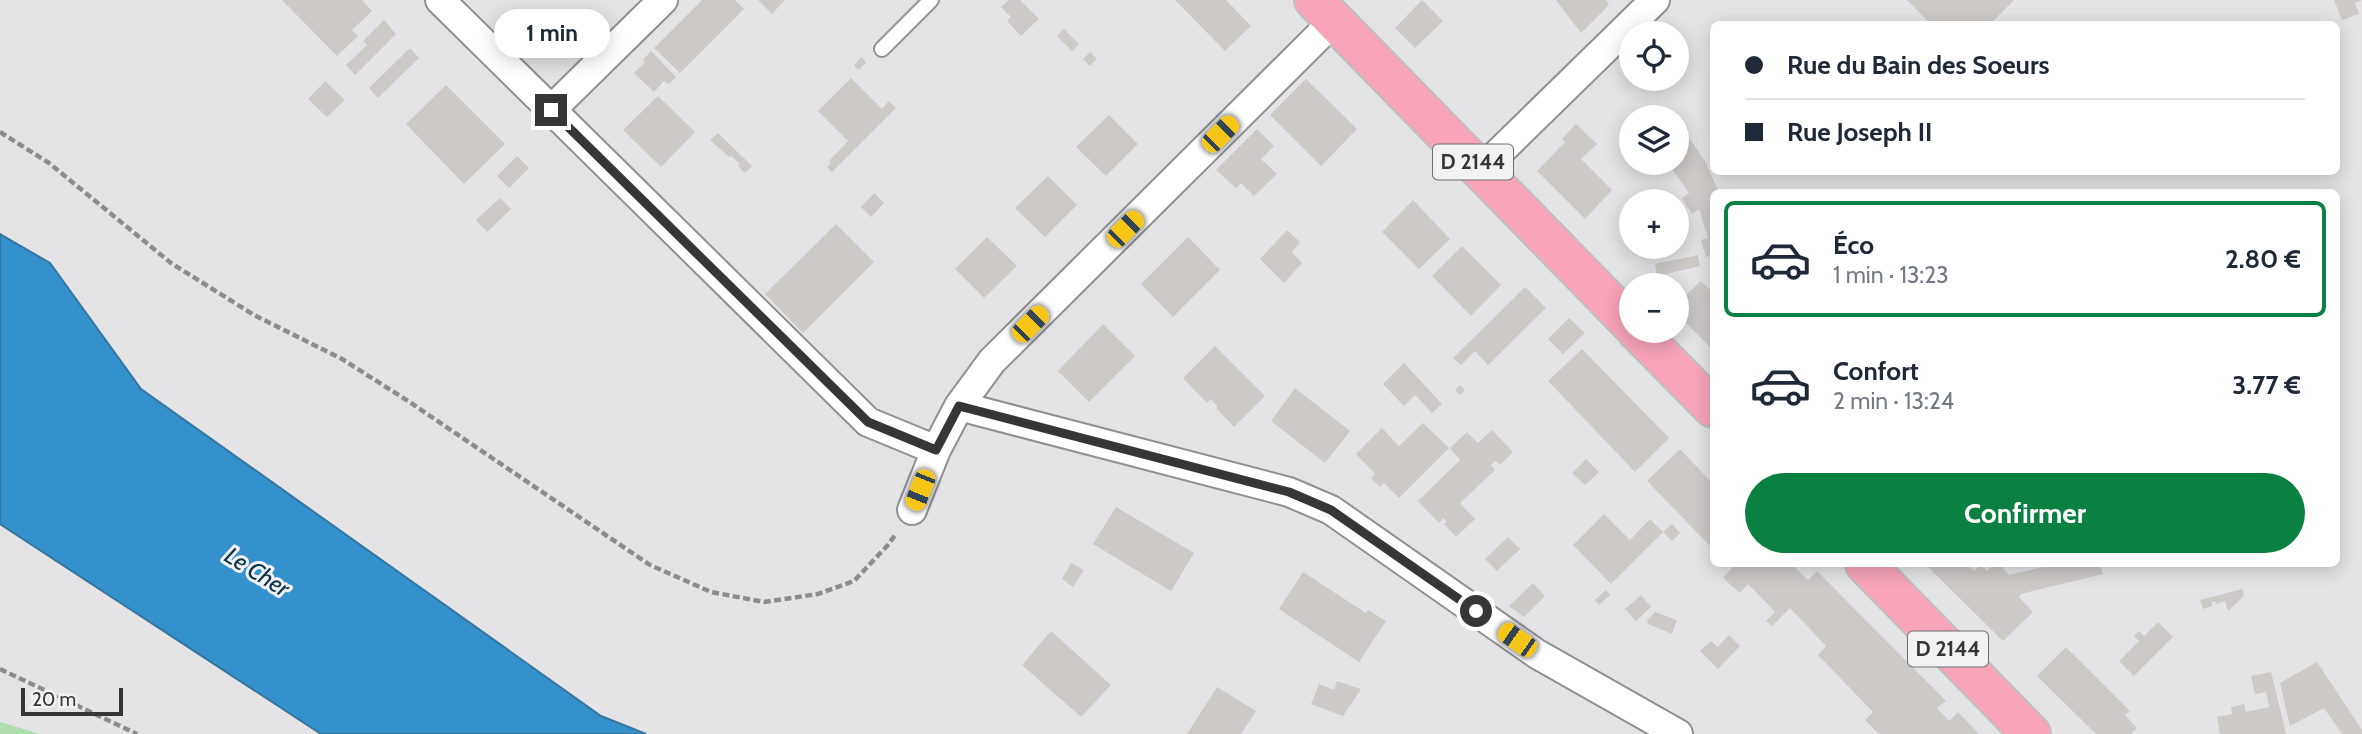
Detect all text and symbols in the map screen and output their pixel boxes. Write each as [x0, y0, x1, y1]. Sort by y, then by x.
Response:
callout: 1 min [493, 8, 609, 57]
text: 1 min [526, 19, 578, 47]
map controls [1619, 21, 1689, 343]
button: locate [1619, 21, 1689, 91]
text: Rue du Bain des Soeurs [1787, 49, 2050, 81]
route end [535, 94, 567, 126]
button: layers [1619, 105, 1689, 175]
car [1198, 112, 1243, 156]
text: Rue Joseph II [1787, 116, 1932, 148]
road number: D 2144 [1433, 144, 1513, 180]
button: + [1619, 189, 1689, 259]
car [1103, 207, 1148, 251]
icon: car [1749, 228, 1812, 291]
text: Éco [1833, 229, 1874, 261]
text: 2.80 € [2225, 243, 2301, 275]
text: 1 min · 13:23 [1833, 261, 1949, 289]
button: − [1619, 273, 1689, 343]
car [1008, 302, 1053, 346]
icon: car [1749, 354, 1812, 417]
text: Confort [1833, 355, 1919, 387]
text: 3.77 € [2232, 369, 2301, 401]
text: 2 min · 13:24 [1833, 387, 1954, 415]
car [903, 467, 938, 513]
button: Confirmer [1745, 473, 2305, 553]
water label: Le Cher [220, 541, 296, 603]
route start [1460, 595, 1492, 627]
car [1494, 619, 1541, 661]
road number: D 2144 [1908, 632, 1988, 666]
scale bar [21, 685, 122, 717]
text: 20 m [32, 688, 76, 711]

